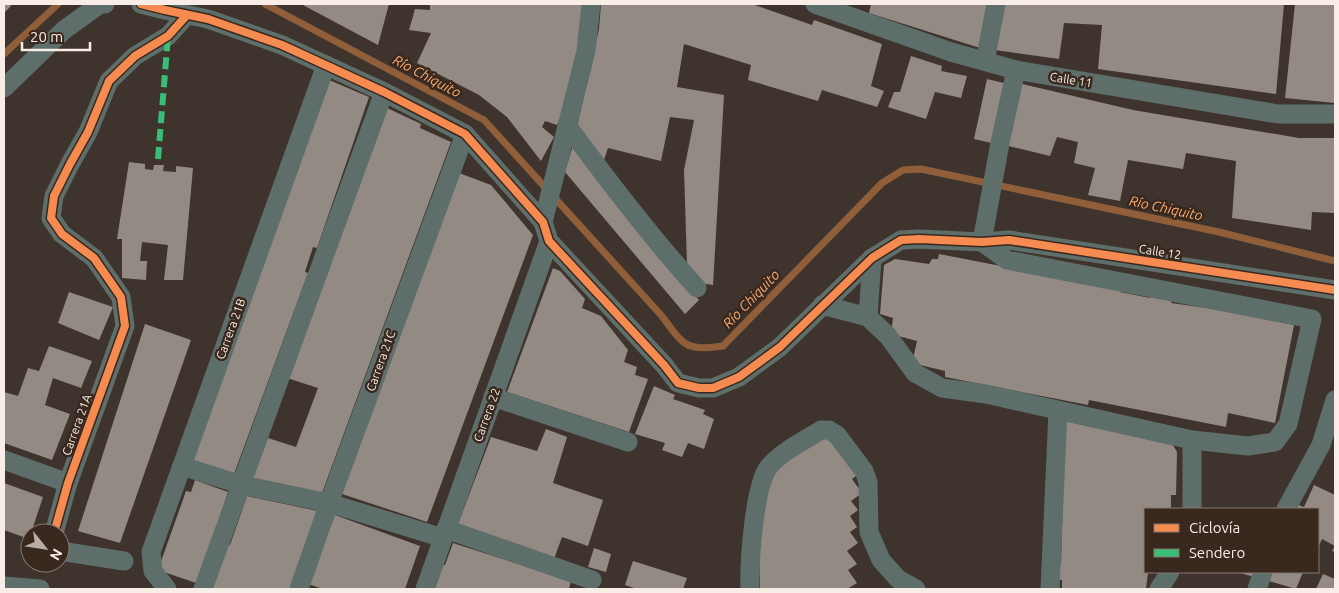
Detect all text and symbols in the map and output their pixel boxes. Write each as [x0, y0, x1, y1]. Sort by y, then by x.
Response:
scale bar [22, 20, 90, 52]
text: 20 m [30, 28, 63, 45]
water label: Río Chiquito [390, 51, 464, 101]
street label: Calle 11 [1049, 70, 1093, 89]
water label: Río Chiquito [1128, 192, 1205, 224]
street label: Calle 12 [1138, 242, 1182, 261]
water label: Río Chiquito [719, 266, 783, 331]
street label: Carrera 21B [214, 297, 248, 361]
street label: Carrera 21C [364, 328, 398, 393]
street label: Carrera 22 [471, 386, 502, 443]
street label: Carrera 21A [59, 392, 94, 457]
legend [1144, 508, 1319, 573]
text: Ciclovía [1189, 519, 1240, 536]
north arrow [20, 523, 70, 573]
text: Sendero [1189, 544, 1245, 561]
text: N [47, 546, 66, 563]

